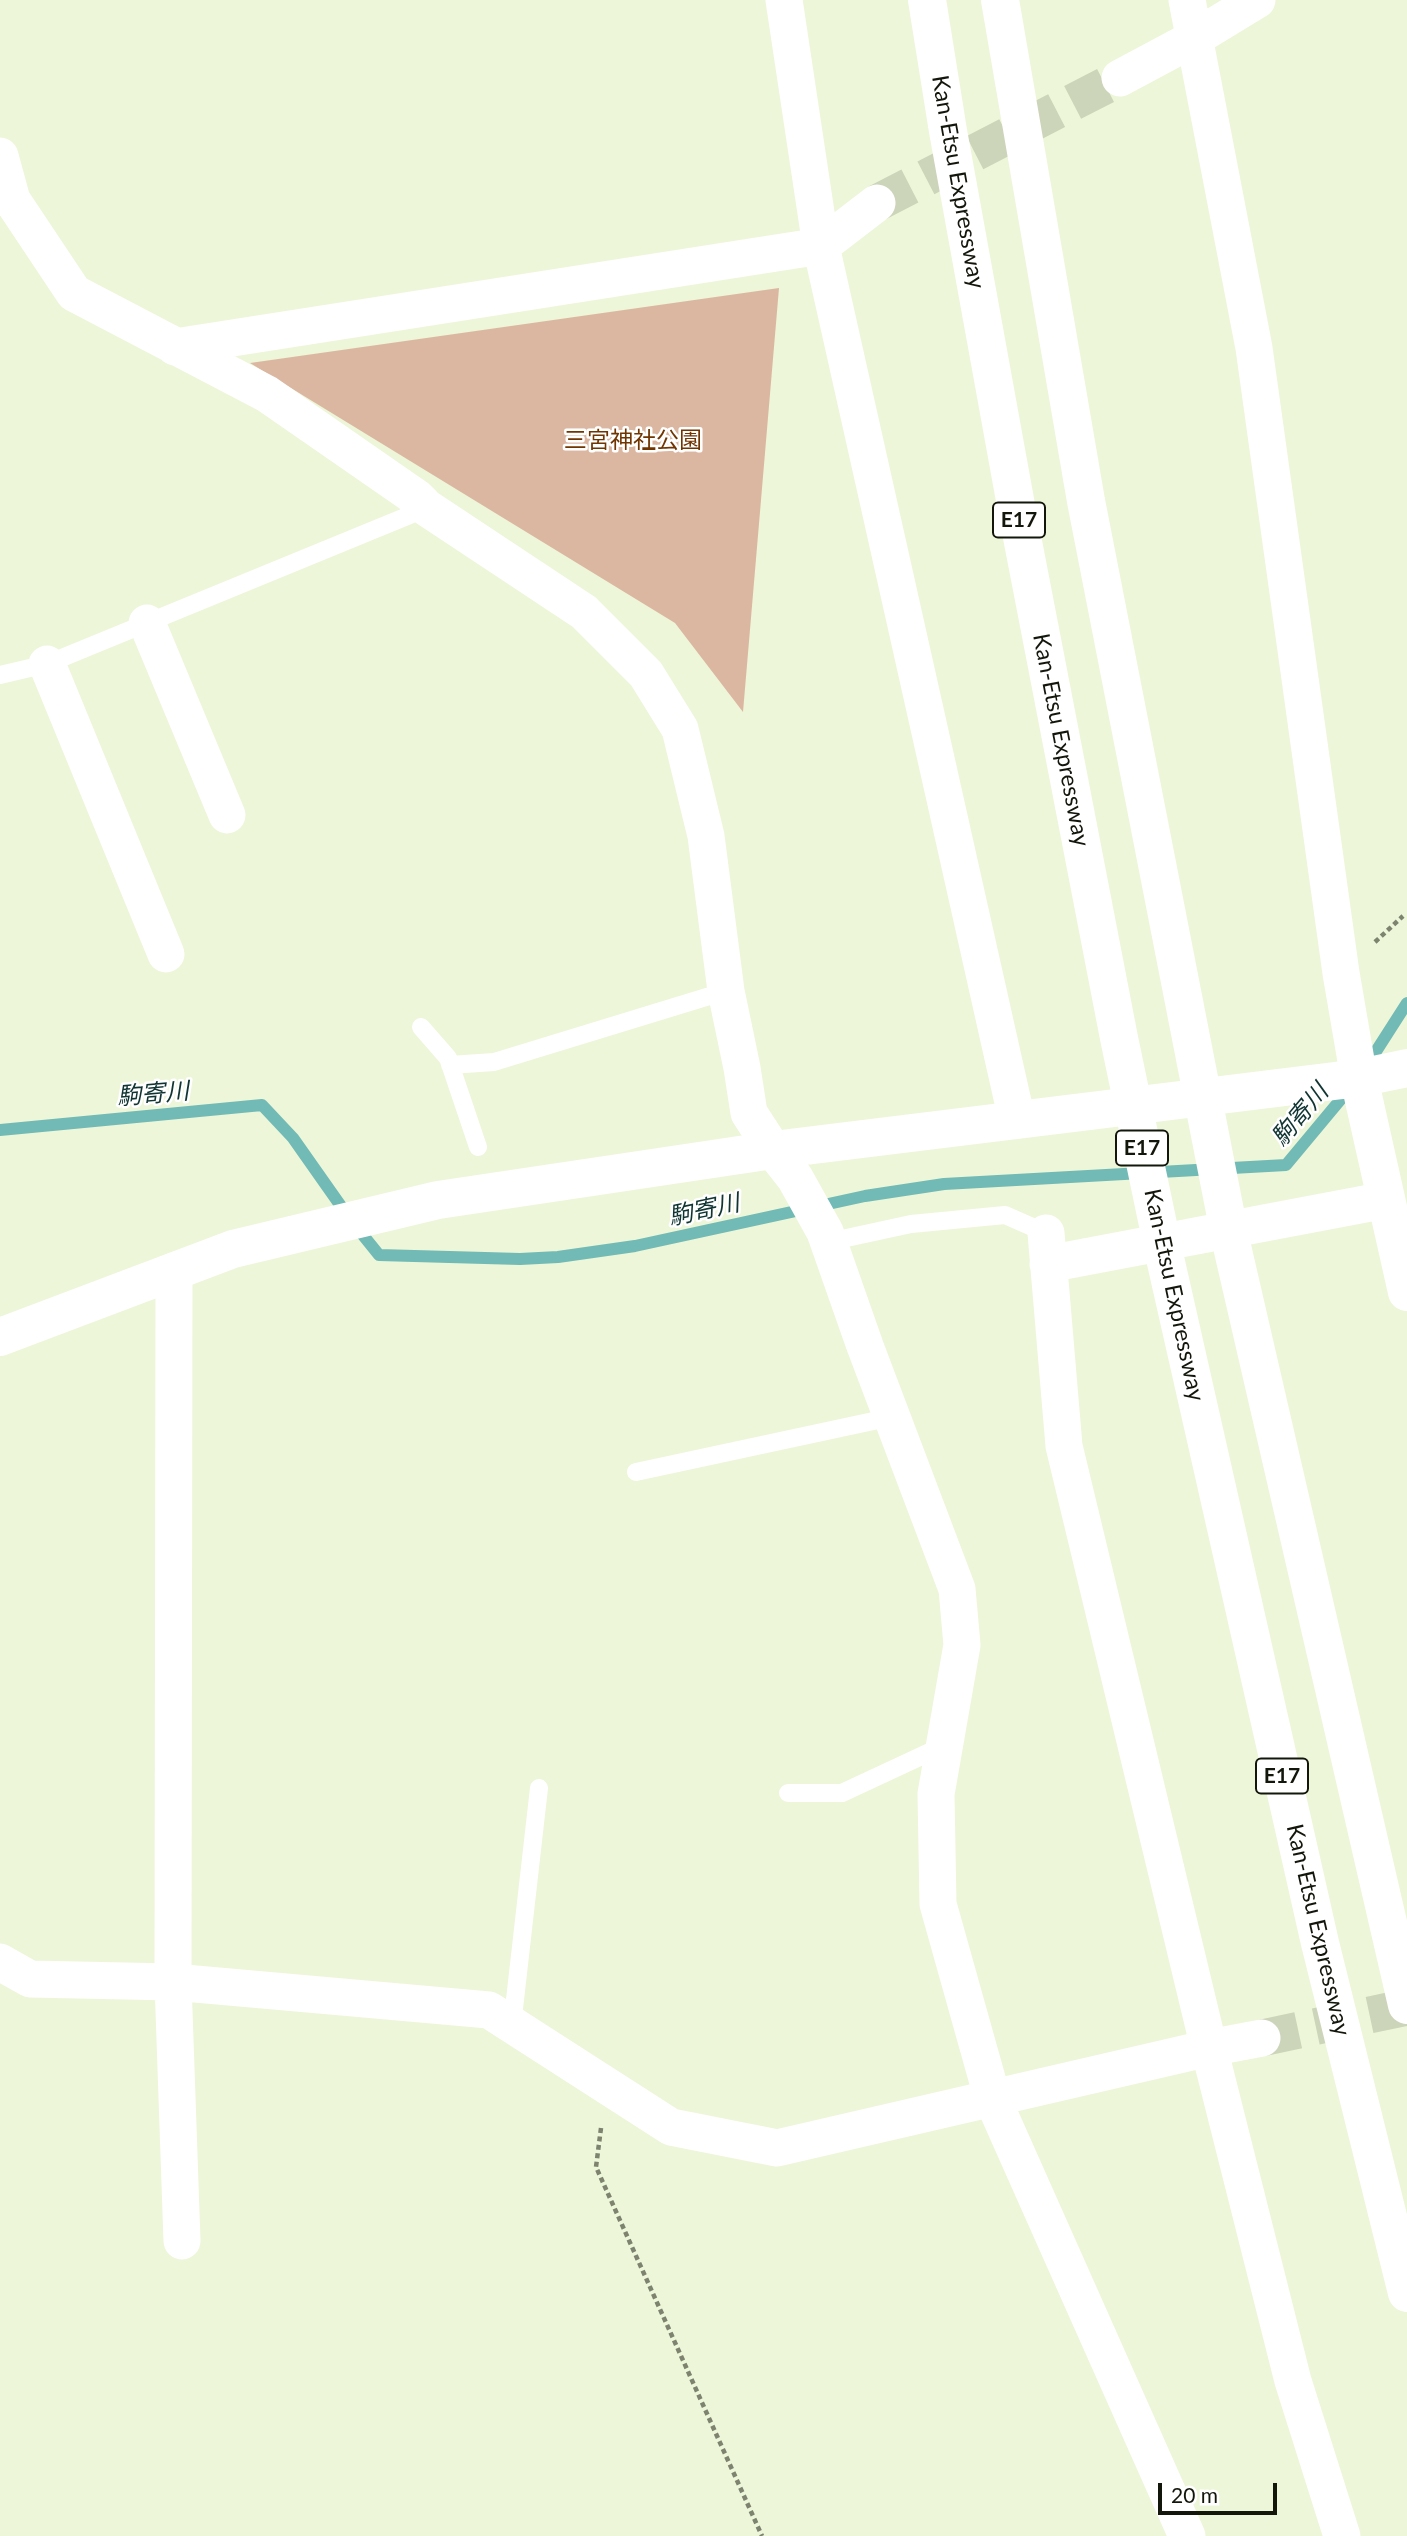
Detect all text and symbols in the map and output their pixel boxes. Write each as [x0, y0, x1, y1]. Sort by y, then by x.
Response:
street label: Kan-Etsu Expressway [926, 73, 990, 291]
park label: 三宮神社公園 [564, 427, 702, 455]
road number: E17 [993, 503, 1045, 538]
street label: Kan-Etsu Expressway [1027, 631, 1095, 849]
water label: 駒寄川 [116, 1077, 190, 1111]
water label: 駒寄川 [1266, 1078, 1334, 1152]
road number: E17 [1116, 1130, 1168, 1166]
street label: Kan-Etsu Expressway [1138, 1186, 1210, 1404]
water label: 駒寄川 [666, 1188, 742, 1232]
road number: E17 [1256, 1758, 1308, 1794]
street label: Kan-Etsu Expressway [1280, 1822, 1356, 2038]
scale bar [1162, 2470, 1281, 2514]
text: 20 m [1171, 2482, 1218, 2507]

